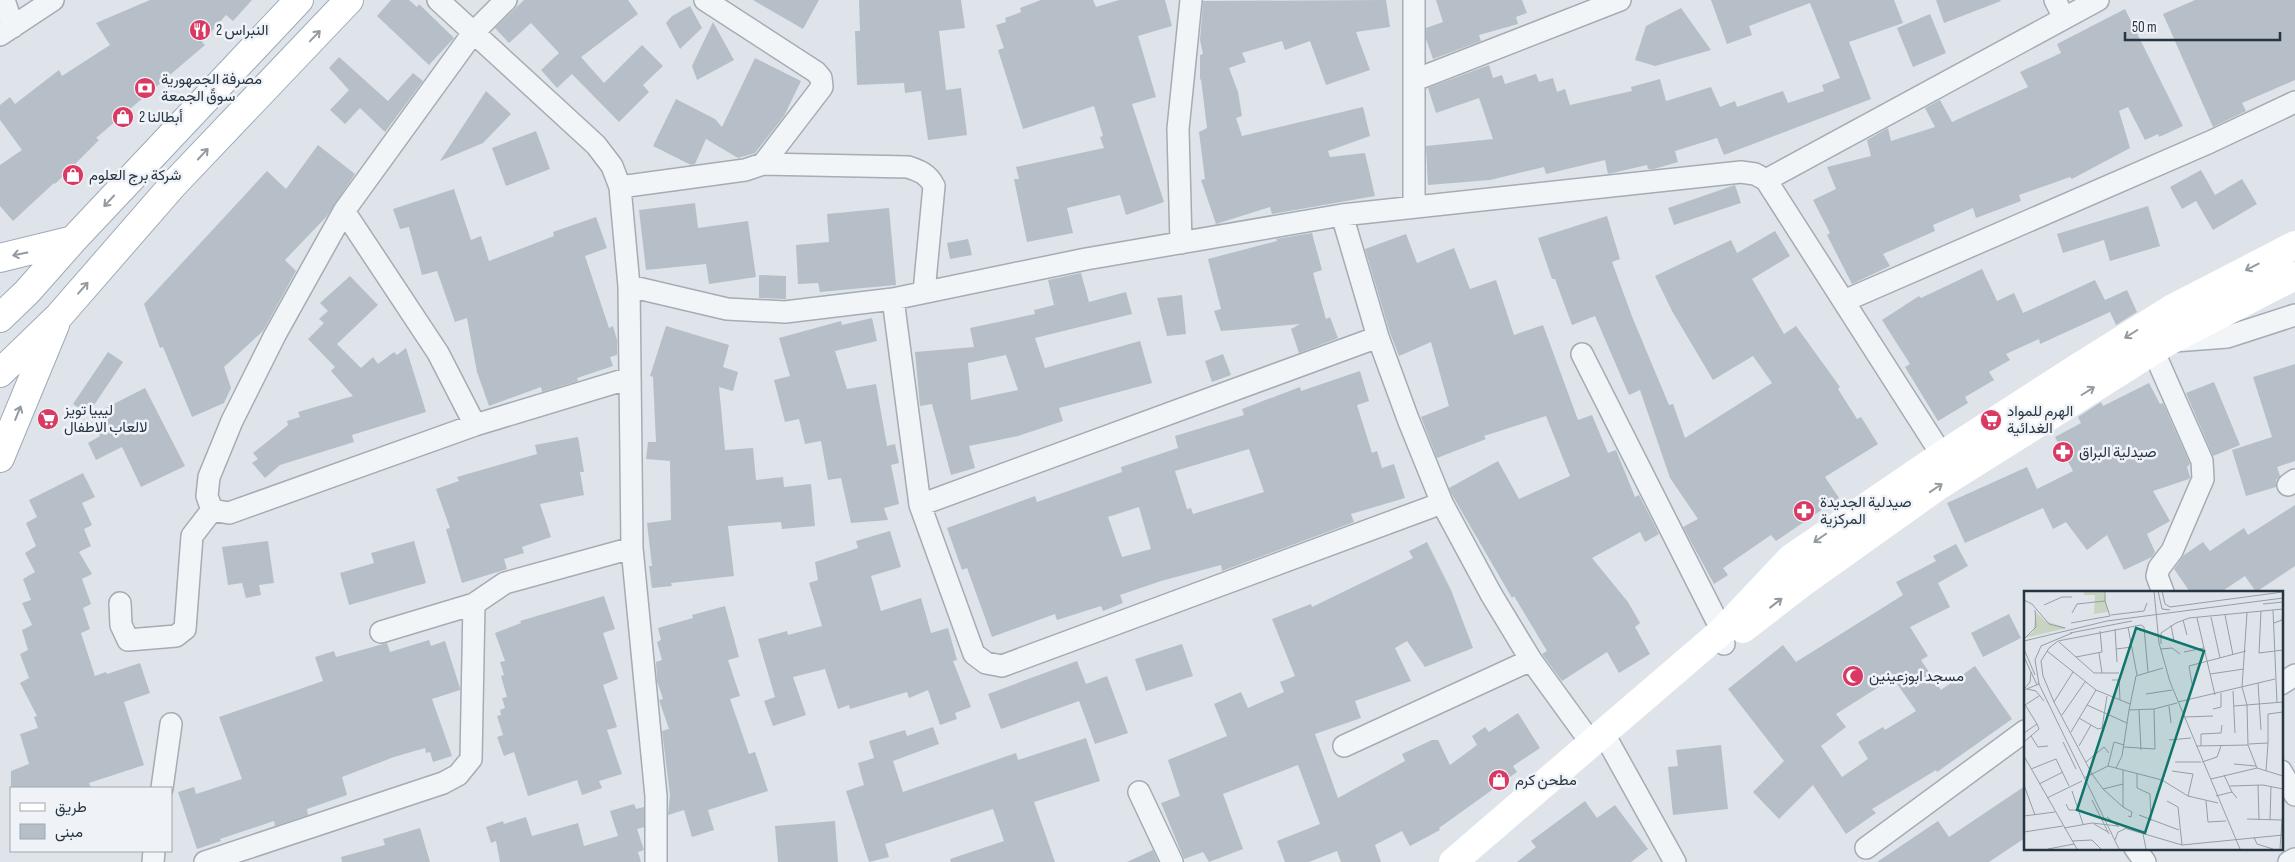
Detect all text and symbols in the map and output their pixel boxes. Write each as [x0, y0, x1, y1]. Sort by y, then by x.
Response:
scale bar [2125, 10, 2280, 42]
restaurant icon: النبراس 2 [188, 18, 212, 42]
text: 50 m [2132, 18, 2157, 37]
place label: النبراس 2 [216, 21, 269, 40]
one-way arrow [309, 29, 321, 42]
place label: مصرفة الجمهورية سوقً الجمعة [161, 70, 262, 106]
bank icon: مصرفة الجمهورية سوقً الجمعة [133, 76, 157, 100]
shop icon: أبطالنا 2 [111, 105, 135, 129]
place label: أبطالنا 2 [139, 108, 183, 127]
one-way arrow [197, 147, 209, 160]
shop icon: شركة برج العلوم [61, 163, 85, 187]
place label: شركة برج العلوم [89, 166, 182, 186]
one-way arrow [103, 195, 115, 207]
one-way arrow [12, 250, 28, 259]
one-way arrow [2244, 262, 2259, 272]
one-way arrow [77, 281, 89, 294]
one-way arrow [2125, 329, 2139, 339]
one-way arrow [2081, 386, 2095, 396]
place label: ليبيا تويز لالعاب الاطفال [63, 401, 148, 437]
place label: الهرم للمواد الغدائية [2007, 402, 2073, 438]
one-way arrow [14, 406, 24, 421]
supermarket icon: ليبيا تويز لالعاب الاطفال [36, 407, 60, 431]
supermarket icon: الهرم للمواد الغدائية [1979, 408, 2003, 432]
pharmacy icon: صيدلية البراق [2051, 440, 2075, 464]
place label: صيدلية البراق [2079, 443, 2157, 462]
one-way arrow [1929, 483, 1943, 493]
place label: صيدلية الجديدة المركزية [1820, 493, 1912, 529]
pharmacy icon: صيدلية الجديدة المركزية [1792, 499, 1816, 523]
one-way arrow [1813, 533, 1827, 543]
inset map [2024, 591, 2282, 850]
one-way arrow [1769, 598, 1782, 609]
mosque icon: مسجد ابوزعينين [1841, 664, 1865, 688]
place label: مسجد ابوزعينين [1869, 667, 1964, 686]
shop icon: مطحن كرم [1487, 768, 1511, 792]
place label: مطحن كرم [1515, 771, 1577, 790]
legend [10, 787, 172, 852]
text: طريق [55, 798, 87, 817]
text: مبنى [55, 823, 83, 842]

